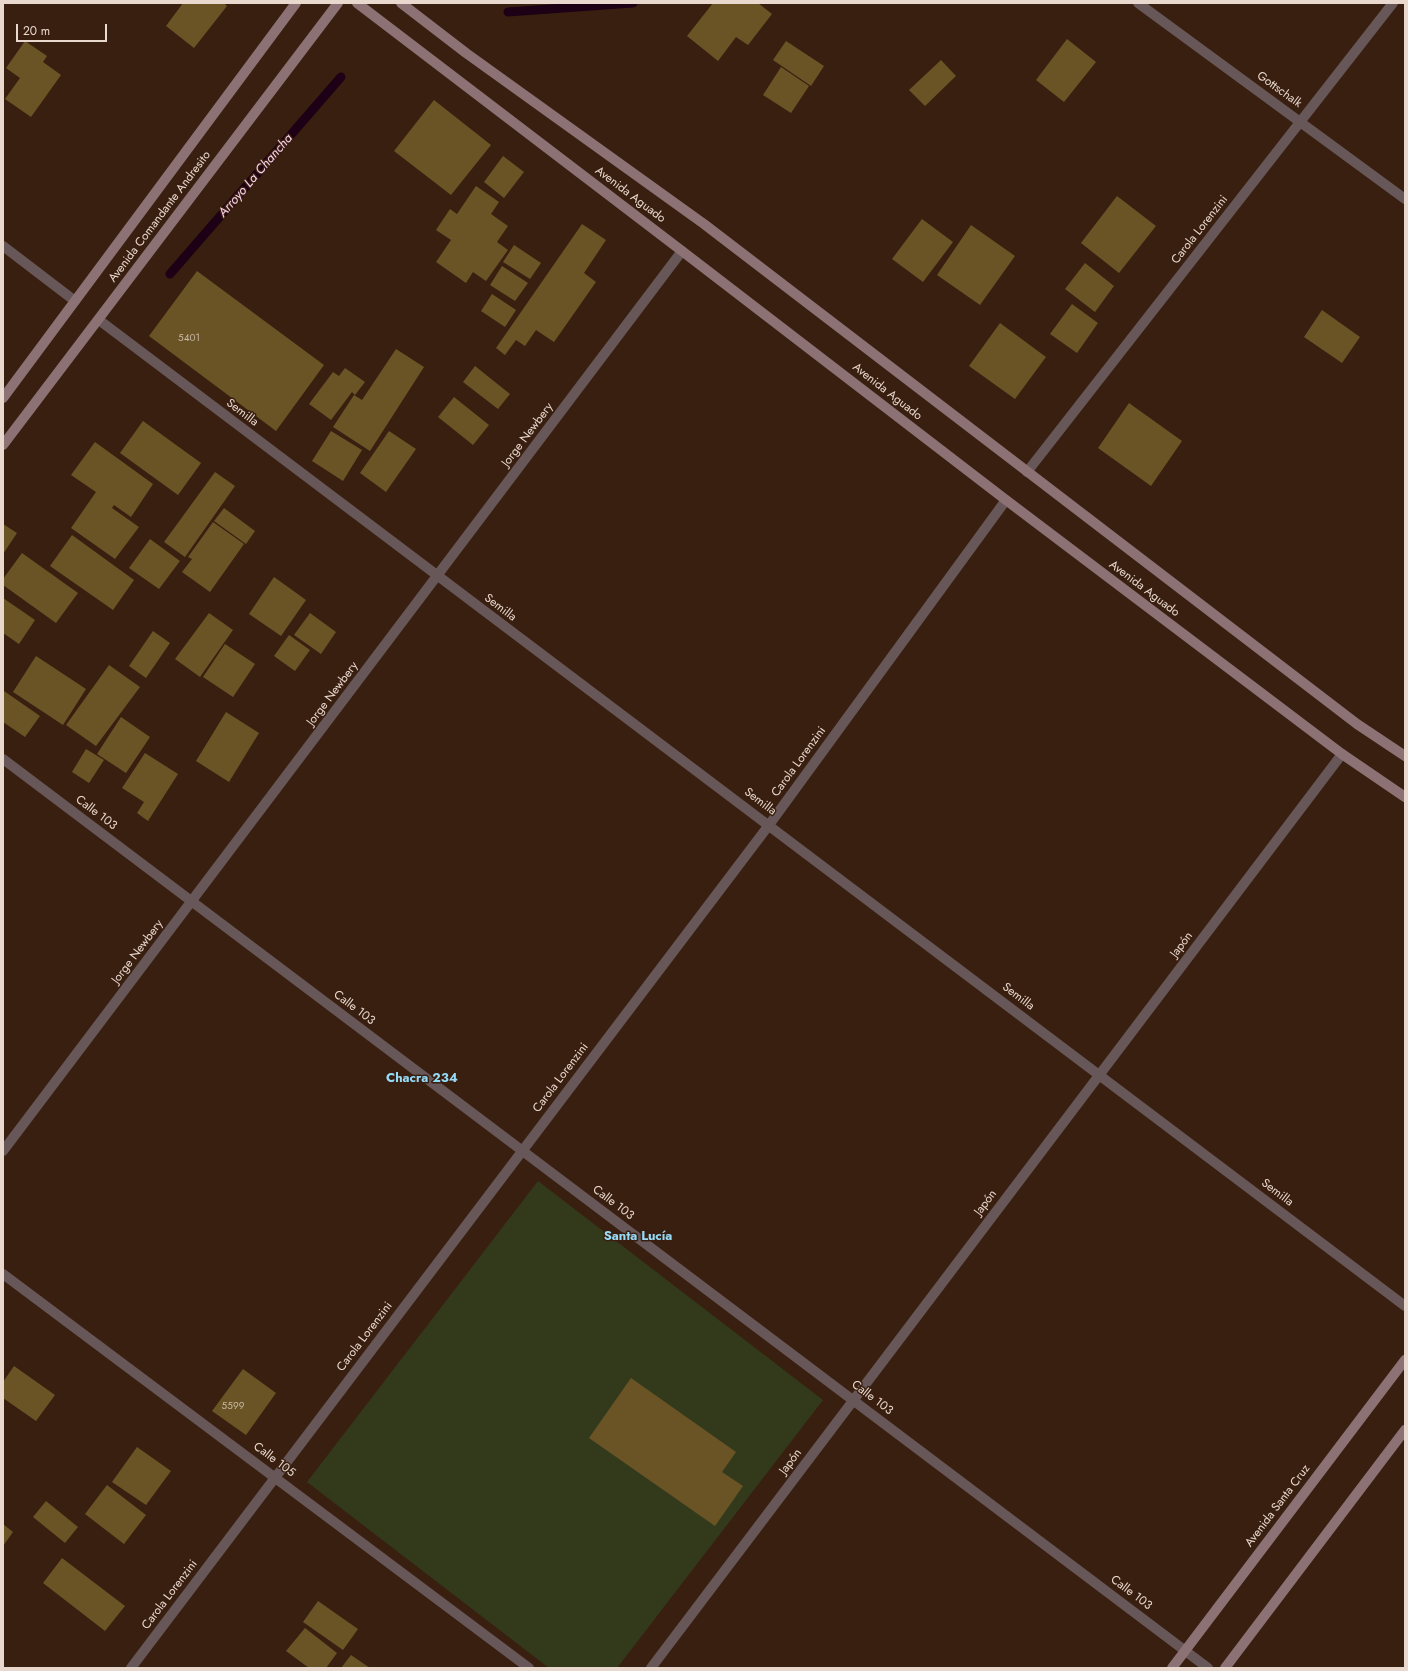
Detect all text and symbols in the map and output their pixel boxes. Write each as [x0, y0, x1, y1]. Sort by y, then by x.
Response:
scale bar [18, 16, 109, 42]
text: 20 m [23, 22, 50, 40]
street label: Gottschalk [1254, 69, 1304, 111]
water label: Arroyo La Chancha [216, 131, 296, 221]
street label: Avenida Comandante Andresito [106, 149, 214, 285]
street label: Avenida Aguado [592, 164, 668, 226]
street label: Carola Lorenzini [1169, 193, 1231, 267]
house number: 5401 [178, 333, 200, 345]
street label: Avenida Aguado [849, 360, 925, 424]
street label: Semilla [223, 396, 261, 430]
street label: Jorge Newbery [499, 400, 557, 470]
street label: Avenida Aguado [1106, 558, 1182, 620]
street label: Semilla [481, 591, 519, 625]
street label: Jorge Newbery [304, 659, 362, 729]
street label: Carola Lorenzini [769, 724, 829, 800]
street label: Semilla [741, 785, 779, 819]
street label: Calle 103 [72, 793, 120, 833]
street label: Jorge Newbery [109, 917, 167, 987]
street label: Japón [1168, 929, 1196, 961]
street label: Semilla [999, 980, 1037, 1014]
street label: Calle 103 [330, 988, 378, 1028]
street label: Carola Lorenzini [530, 1041, 592, 1115]
district label: Chacra 234 [386, 1071, 458, 1087]
street label: Semilla [1258, 1176, 1296, 1210]
street label: Calle 103 [589, 1183, 637, 1223]
street label: Japón [972, 1187, 1000, 1219]
district label: Santa Lucía [604, 1229, 672, 1245]
street label: Carola Lorenzini [334, 1300, 396, 1374]
street label: Calle 103 [848, 1378, 896, 1418]
house number: 5599 [222, 1401, 244, 1413]
street label: Calle 105 [250, 1440, 298, 1480]
street label: Japón [777, 1446, 805, 1478]
street label: Avenida Santa Cruz [1242, 1462, 1314, 1550]
street label: Carola Lorenzini [139, 1558, 201, 1632]
street label: Calle 103 [1107, 1573, 1155, 1613]

